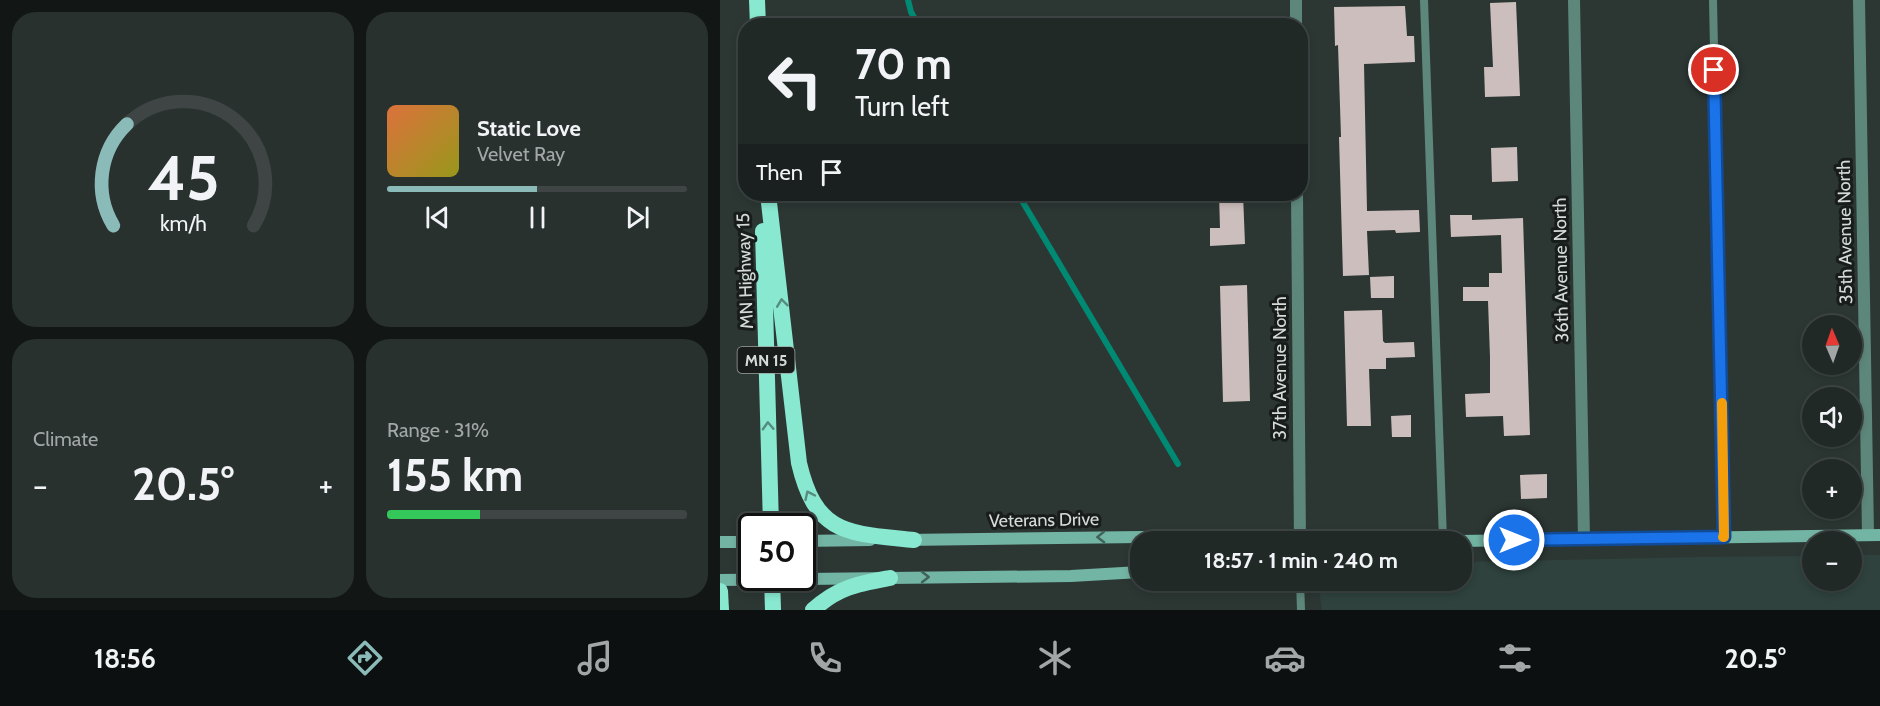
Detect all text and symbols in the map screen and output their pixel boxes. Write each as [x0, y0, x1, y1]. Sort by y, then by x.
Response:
text: 70 m [855, 38, 952, 90]
icon: left [756, 42, 834, 120]
pin [1688, 44, 1739, 95]
icon: arrive [1697, 53, 1730, 86]
text: Turn left [855, 90, 949, 123]
text: Static Love [477, 115, 581, 142]
text: 45 [147, 141, 219, 217]
text: Velvet Ray [477, 142, 565, 166]
icon: arrive [815, 156, 848, 189]
text: Then [756, 159, 803, 186]
street label: 35th Avenue North [1833, 160, 1857, 304]
street label: 36th Avenue North [1549, 197, 1573, 343]
icon: previous [421, 201, 454, 234]
icon: pause [521, 201, 554, 234]
icon: next [621, 201, 654, 234]
text: km/h [160, 211, 206, 237]
street label: MN Highway 15 [732, 213, 758, 329]
street label: 37th Avenue North [1269, 296, 1291, 440]
one-way arrow [776, 298, 788, 308]
north arrow [1802, 315, 1862, 375]
map controls [1802, 315, 1862, 591]
road number: MN 15 [738, 347, 794, 373]
button: sound [1802, 387, 1862, 447]
text: Range · 31% [387, 418, 489, 442]
one-way arrow [762, 422, 774, 431]
text: Climate [33, 427, 98, 451]
text: 155 km [387, 448, 523, 502]
text: 20.5° [132, 457, 234, 511]
button: + [1802, 459, 1862, 519]
text: − [33, 465, 48, 505]
text: + [318, 465, 333, 505]
one-way arrow [805, 491, 817, 502]
street label: Veterans Drive [989, 508, 1099, 532]
position arrow [1482, 508, 1546, 572]
speed limit sign: 50 [738, 513, 816, 591]
one-way arrow [1096, 531, 1105, 544]
button: − [1802, 531, 1862, 591]
text: 18:57 · 1 min · 240 m [1204, 547, 1398, 574]
one-way arrow [921, 571, 930, 583]
icon: directions [344, 637, 386, 679]
icon: music [574, 637, 616, 679]
icon: phone [804, 637, 846, 679]
icon: climate [1034, 637, 1076, 679]
icon: car [1264, 637, 1306, 679]
icon: filters [1494, 637, 1536, 679]
text: 18:56 [94, 642, 156, 675]
text: 20.5° [1725, 642, 1786, 675]

